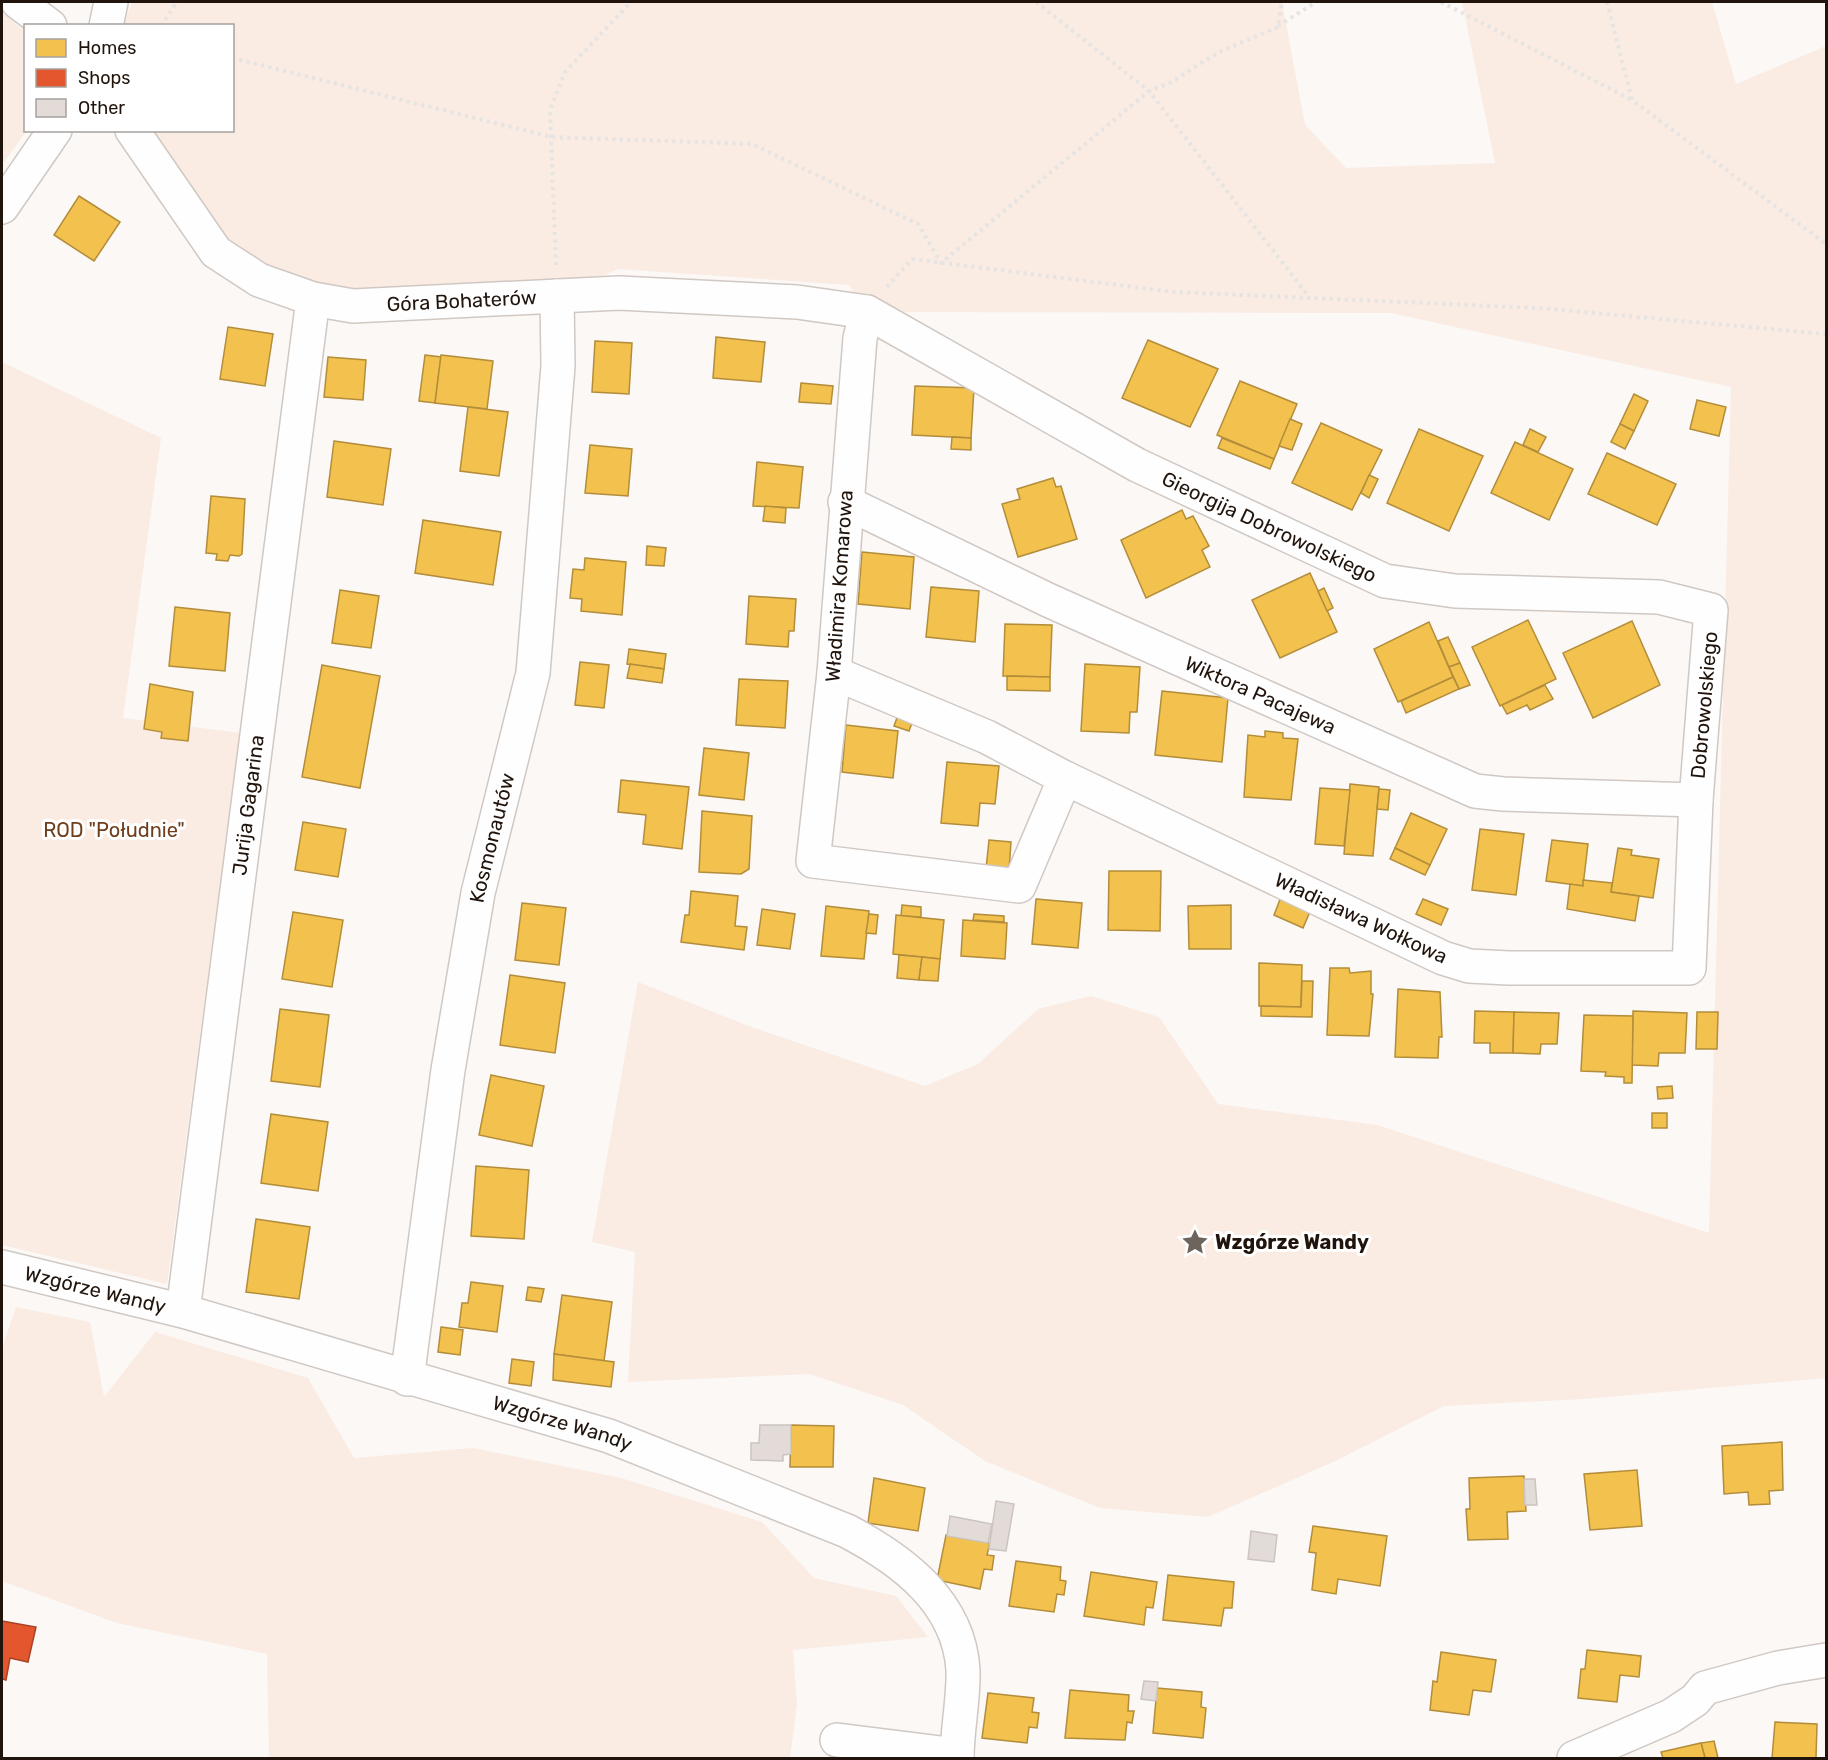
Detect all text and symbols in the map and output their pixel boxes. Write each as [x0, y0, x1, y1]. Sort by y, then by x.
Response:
legend [24, 24, 234, 132]
text: Homes [78, 37, 136, 59]
text: Shops [78, 67, 130, 89]
text: Other [78, 97, 125, 119]
street label: Góra Bohaterów [386, 285, 537, 316]
street label: Gieorgija Dobrowolskiego [1158, 466, 1381, 587]
street label: Władimira Komarowa [820, 489, 858, 683]
street label: Dobrowolskiego [1686, 630, 1722, 780]
street label: Wiktora Pacajewa [1181, 651, 1339, 739]
street label: Jurija Gagarina [227, 733, 269, 877]
street label: Kosmonautów [465, 771, 520, 904]
park label: ROD "Południe" [43, 818, 185, 842]
street label: Władisława Wołkowa [1271, 867, 1451, 969]
place icon: Wzgórze Wandy [1180, 1227, 1210, 1257]
place label: Wzgórze Wandy [1215, 1230, 1369, 1254]
street label: Wzgórze Wandy [22, 1261, 168, 1318]
street label: Wzgórze Wandy [490, 1391, 636, 1456]

